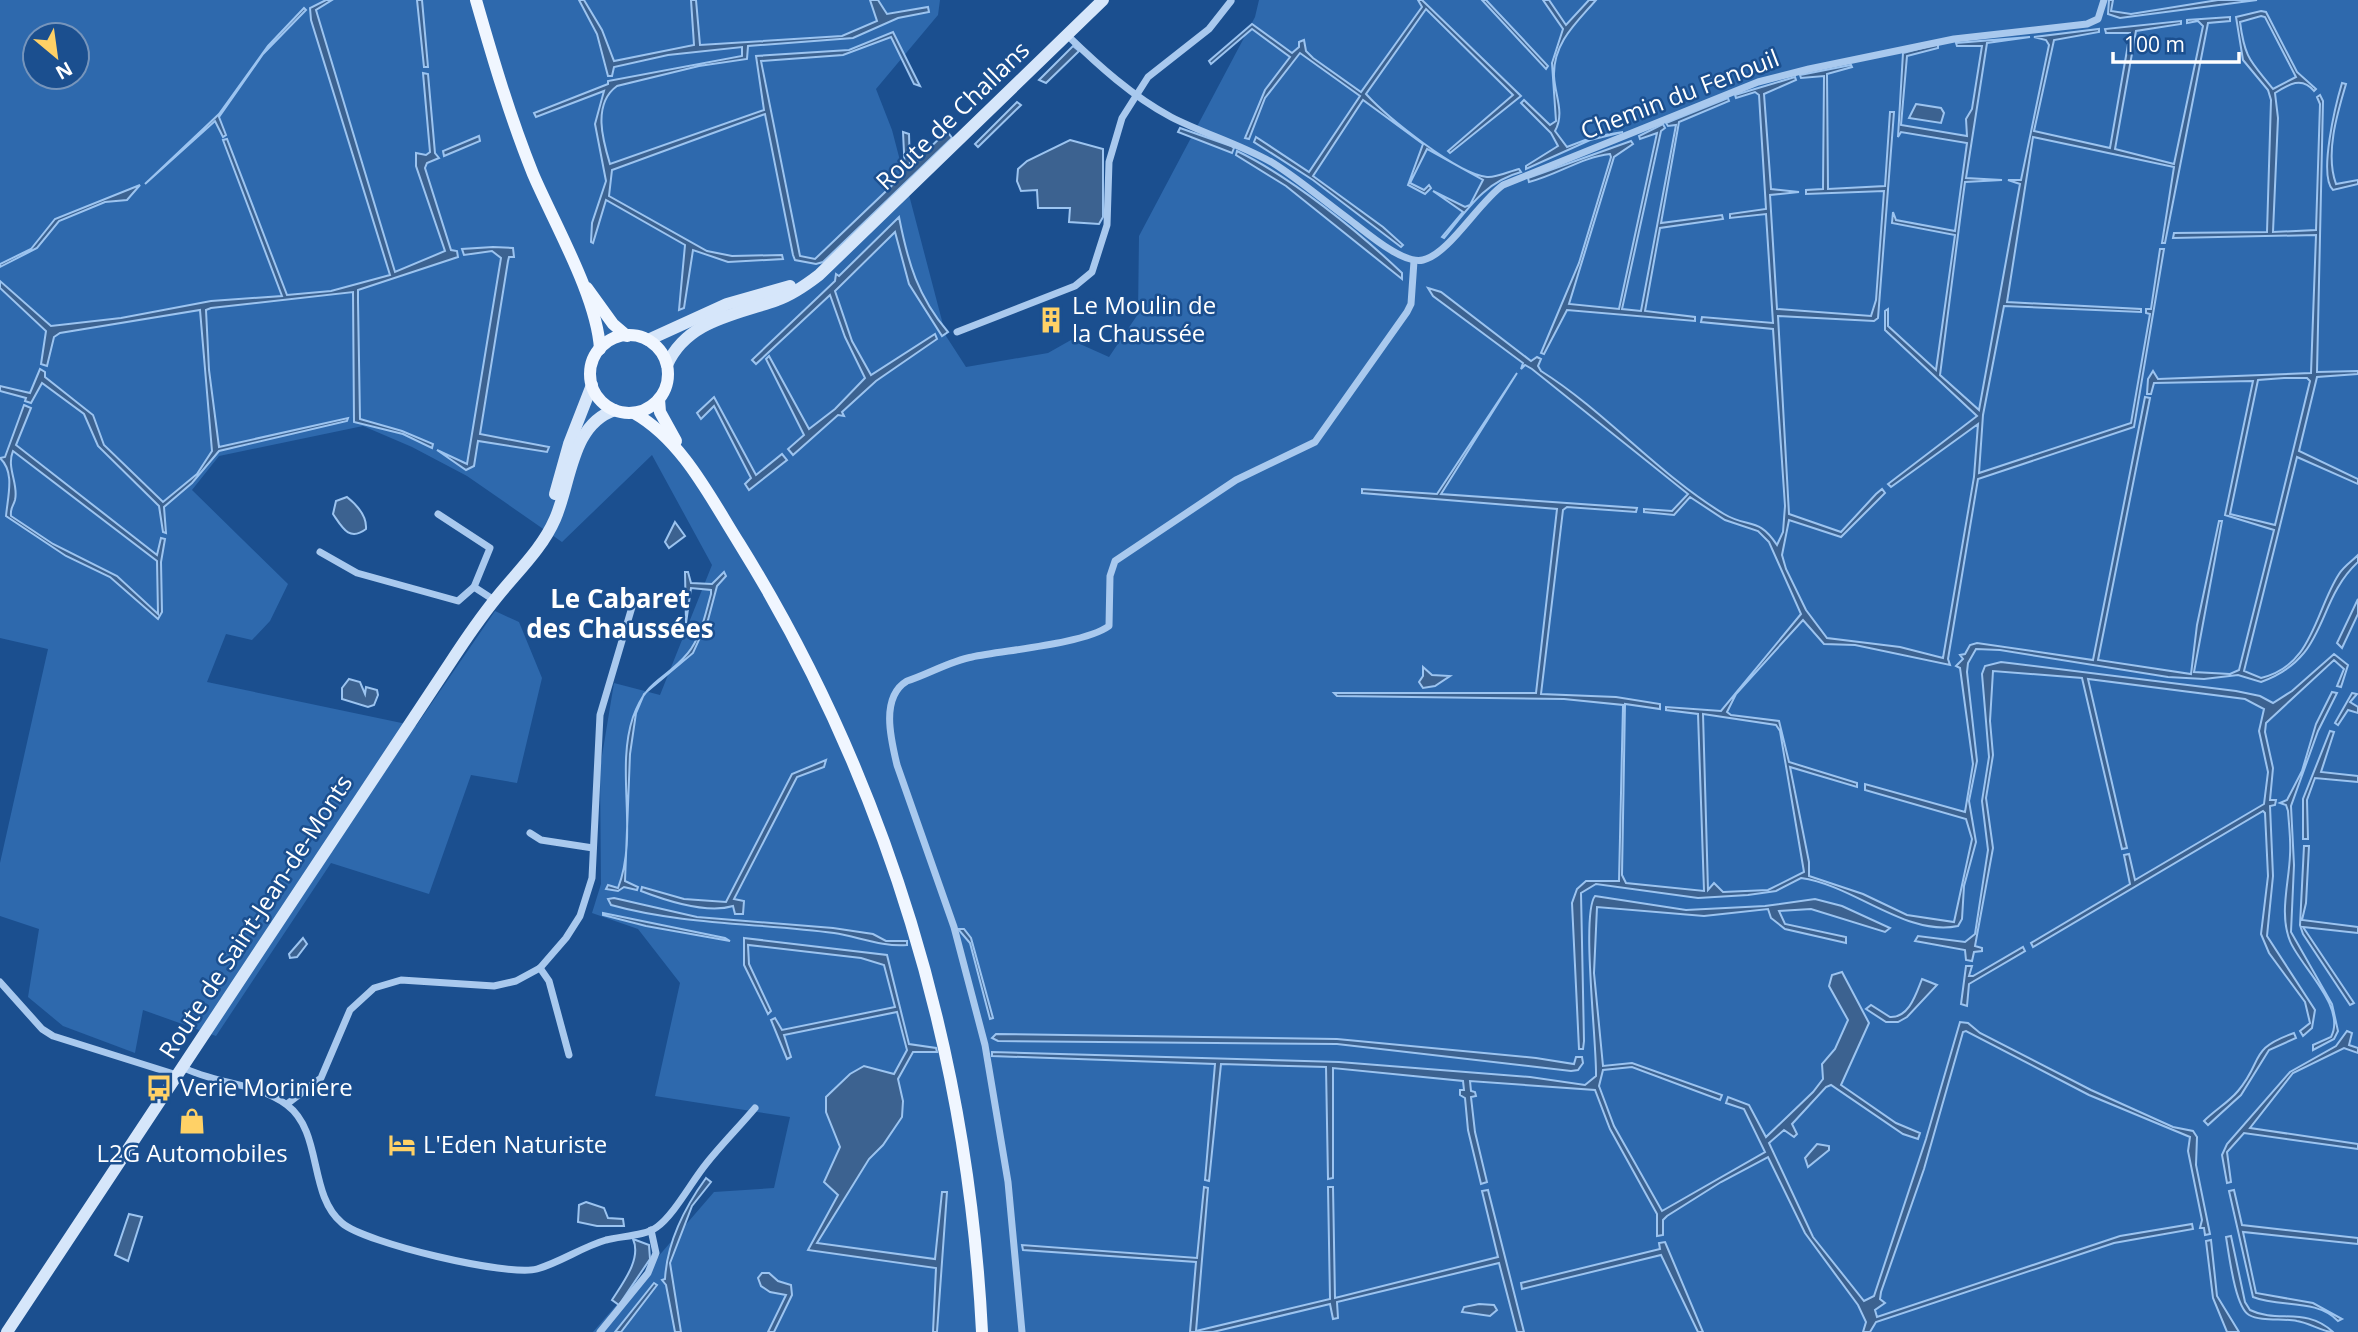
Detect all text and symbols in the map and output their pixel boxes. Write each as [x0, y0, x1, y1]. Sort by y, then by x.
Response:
north arrow [21, 21, 91, 91]
scale bar [2113, 21, 2239, 65]
text: 100 m [2124, 30, 2185, 58]
street label: Route de Challans [868, 33, 1036, 197]
street label: Chemin du Fenouil [1576, 41, 1783, 147]
text: N [51, 56, 77, 86]
place label: Le Moulin de la Chaussée [1072, 288, 1216, 349]
building icon: Le Moulin de la Chaussée [1036, 305, 1066, 335]
district label: Le Cabaret des Chaussées [526, 580, 714, 646]
street label: Route de Saint-Jean-de-Monts [150, 768, 359, 1065]
place label: Verie Moriniere [180, 1070, 353, 1103]
bus stop icon: Verie Moriniere [144, 1073, 174, 1103]
shop icon: L2G Automobiles [177, 1106, 207, 1136]
place label: L'Eden Naturiste [423, 1127, 607, 1160]
hotel icon: L'Eden Naturiste [387, 1130, 417, 1160]
place label: L2G Automobiles [96, 1136, 288, 1169]

